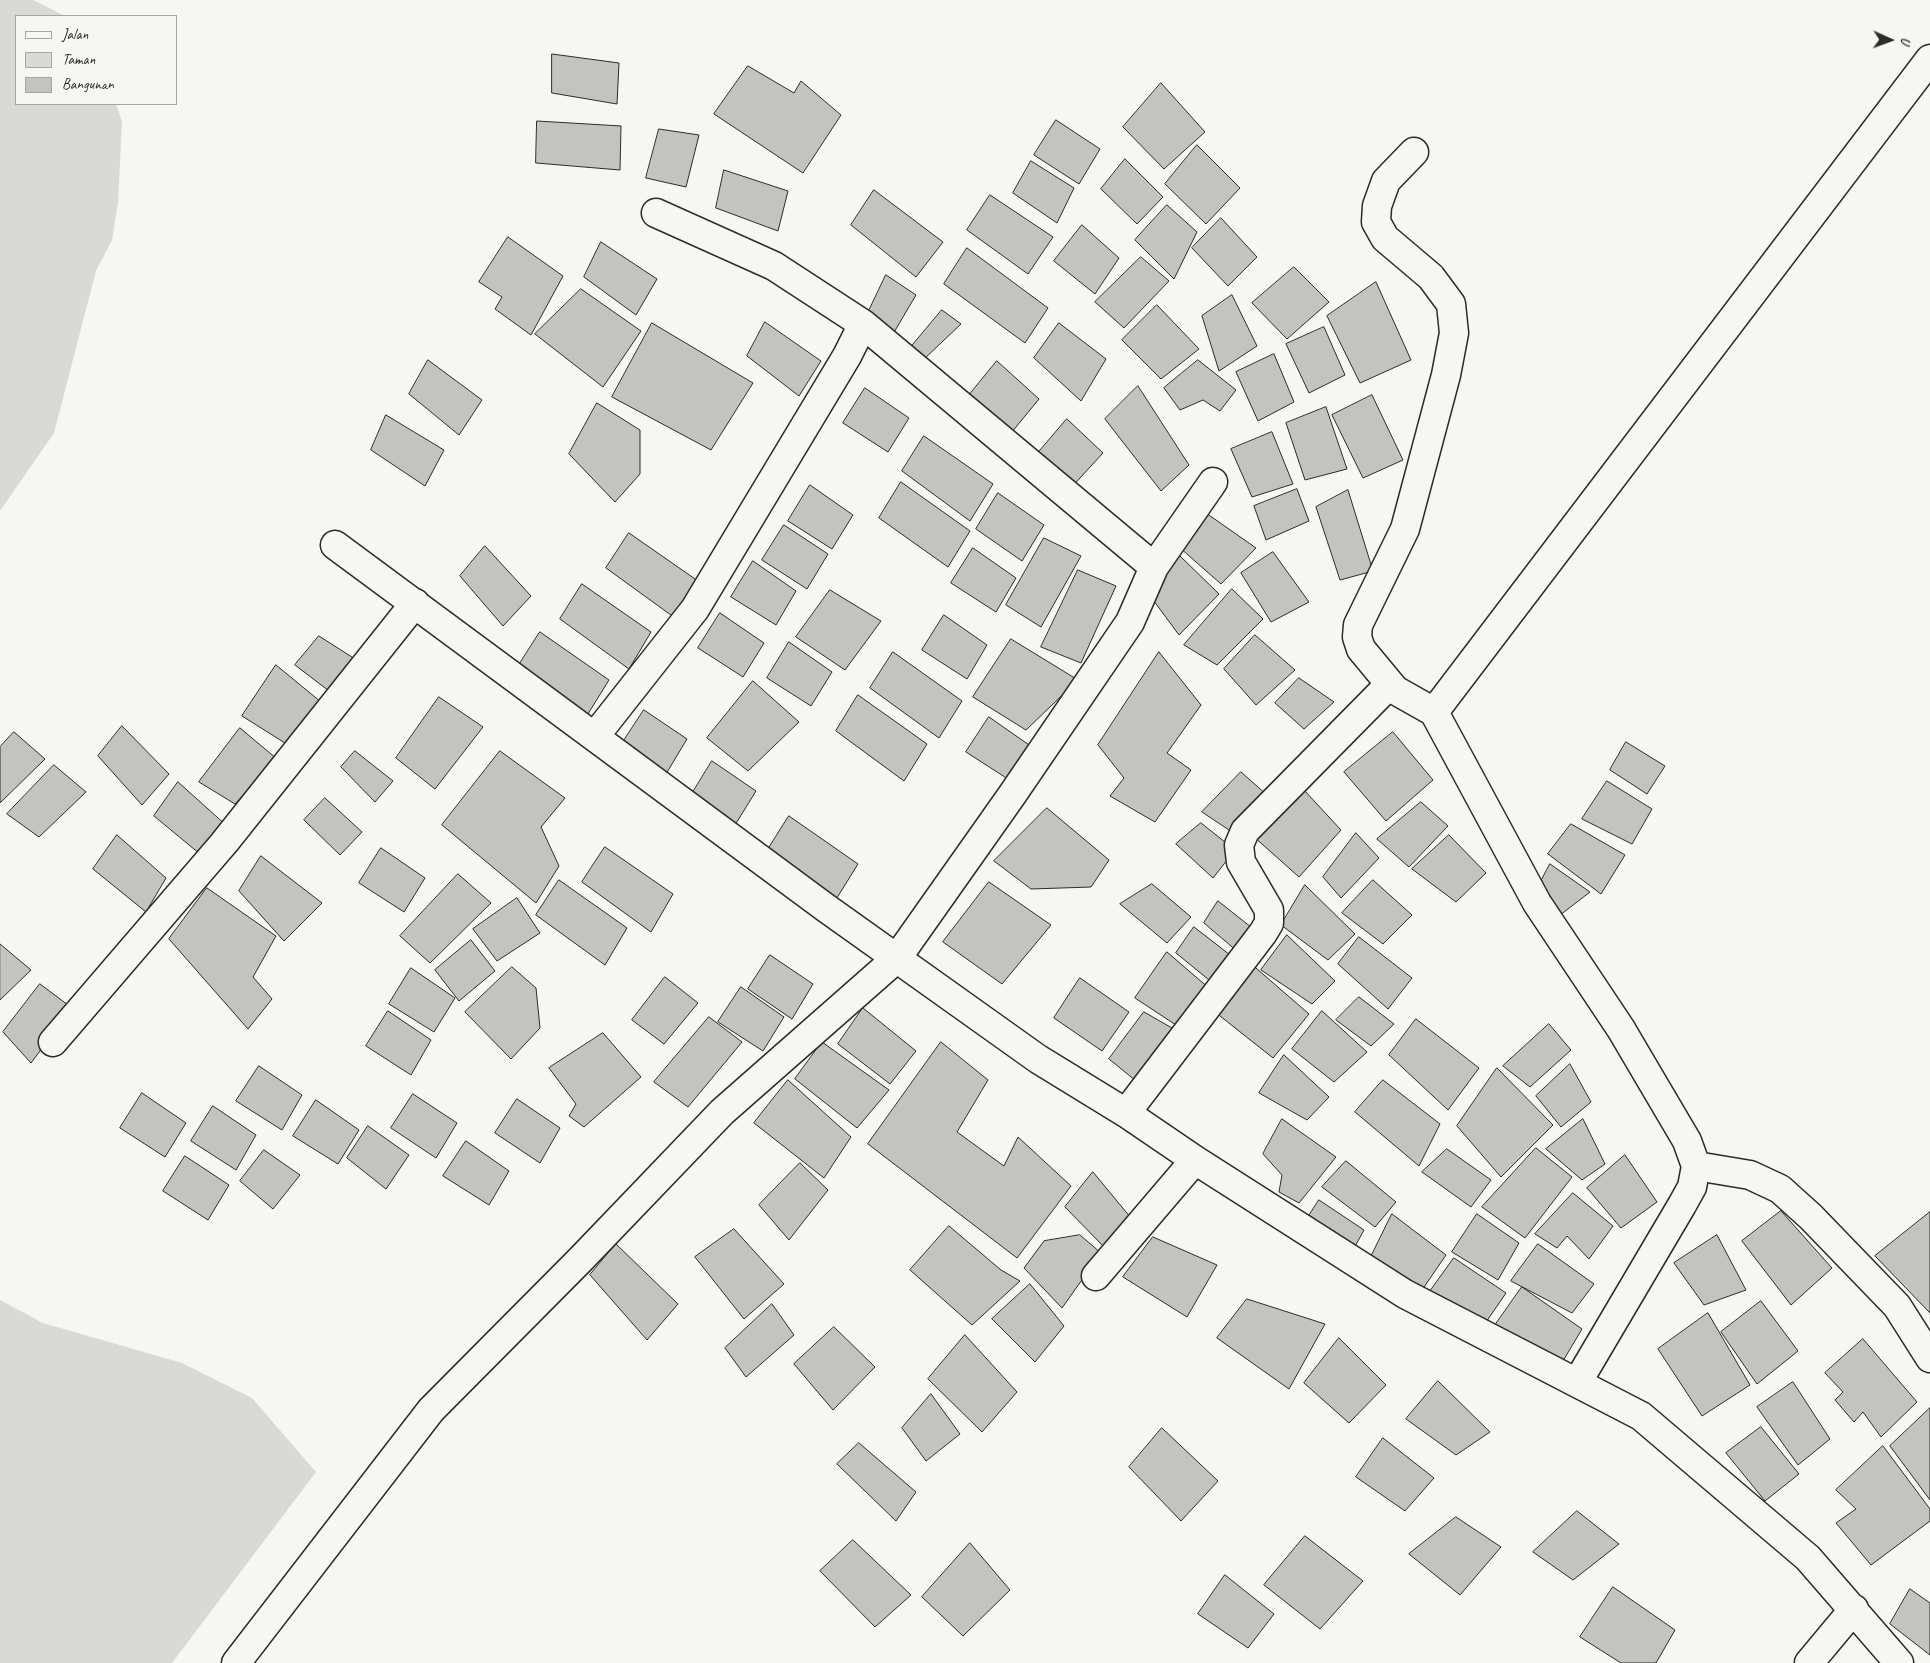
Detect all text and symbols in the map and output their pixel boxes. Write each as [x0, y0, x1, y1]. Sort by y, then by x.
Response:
legend [15, 15, 178, 105]
north arrow [1865, 15, 1915, 65]
text: Jalan [62, 25, 88, 44]
text: U [1897, 37, 1914, 44]
text: Taman [62, 50, 95, 69]
text: Bangunan [62, 75, 114, 94]

